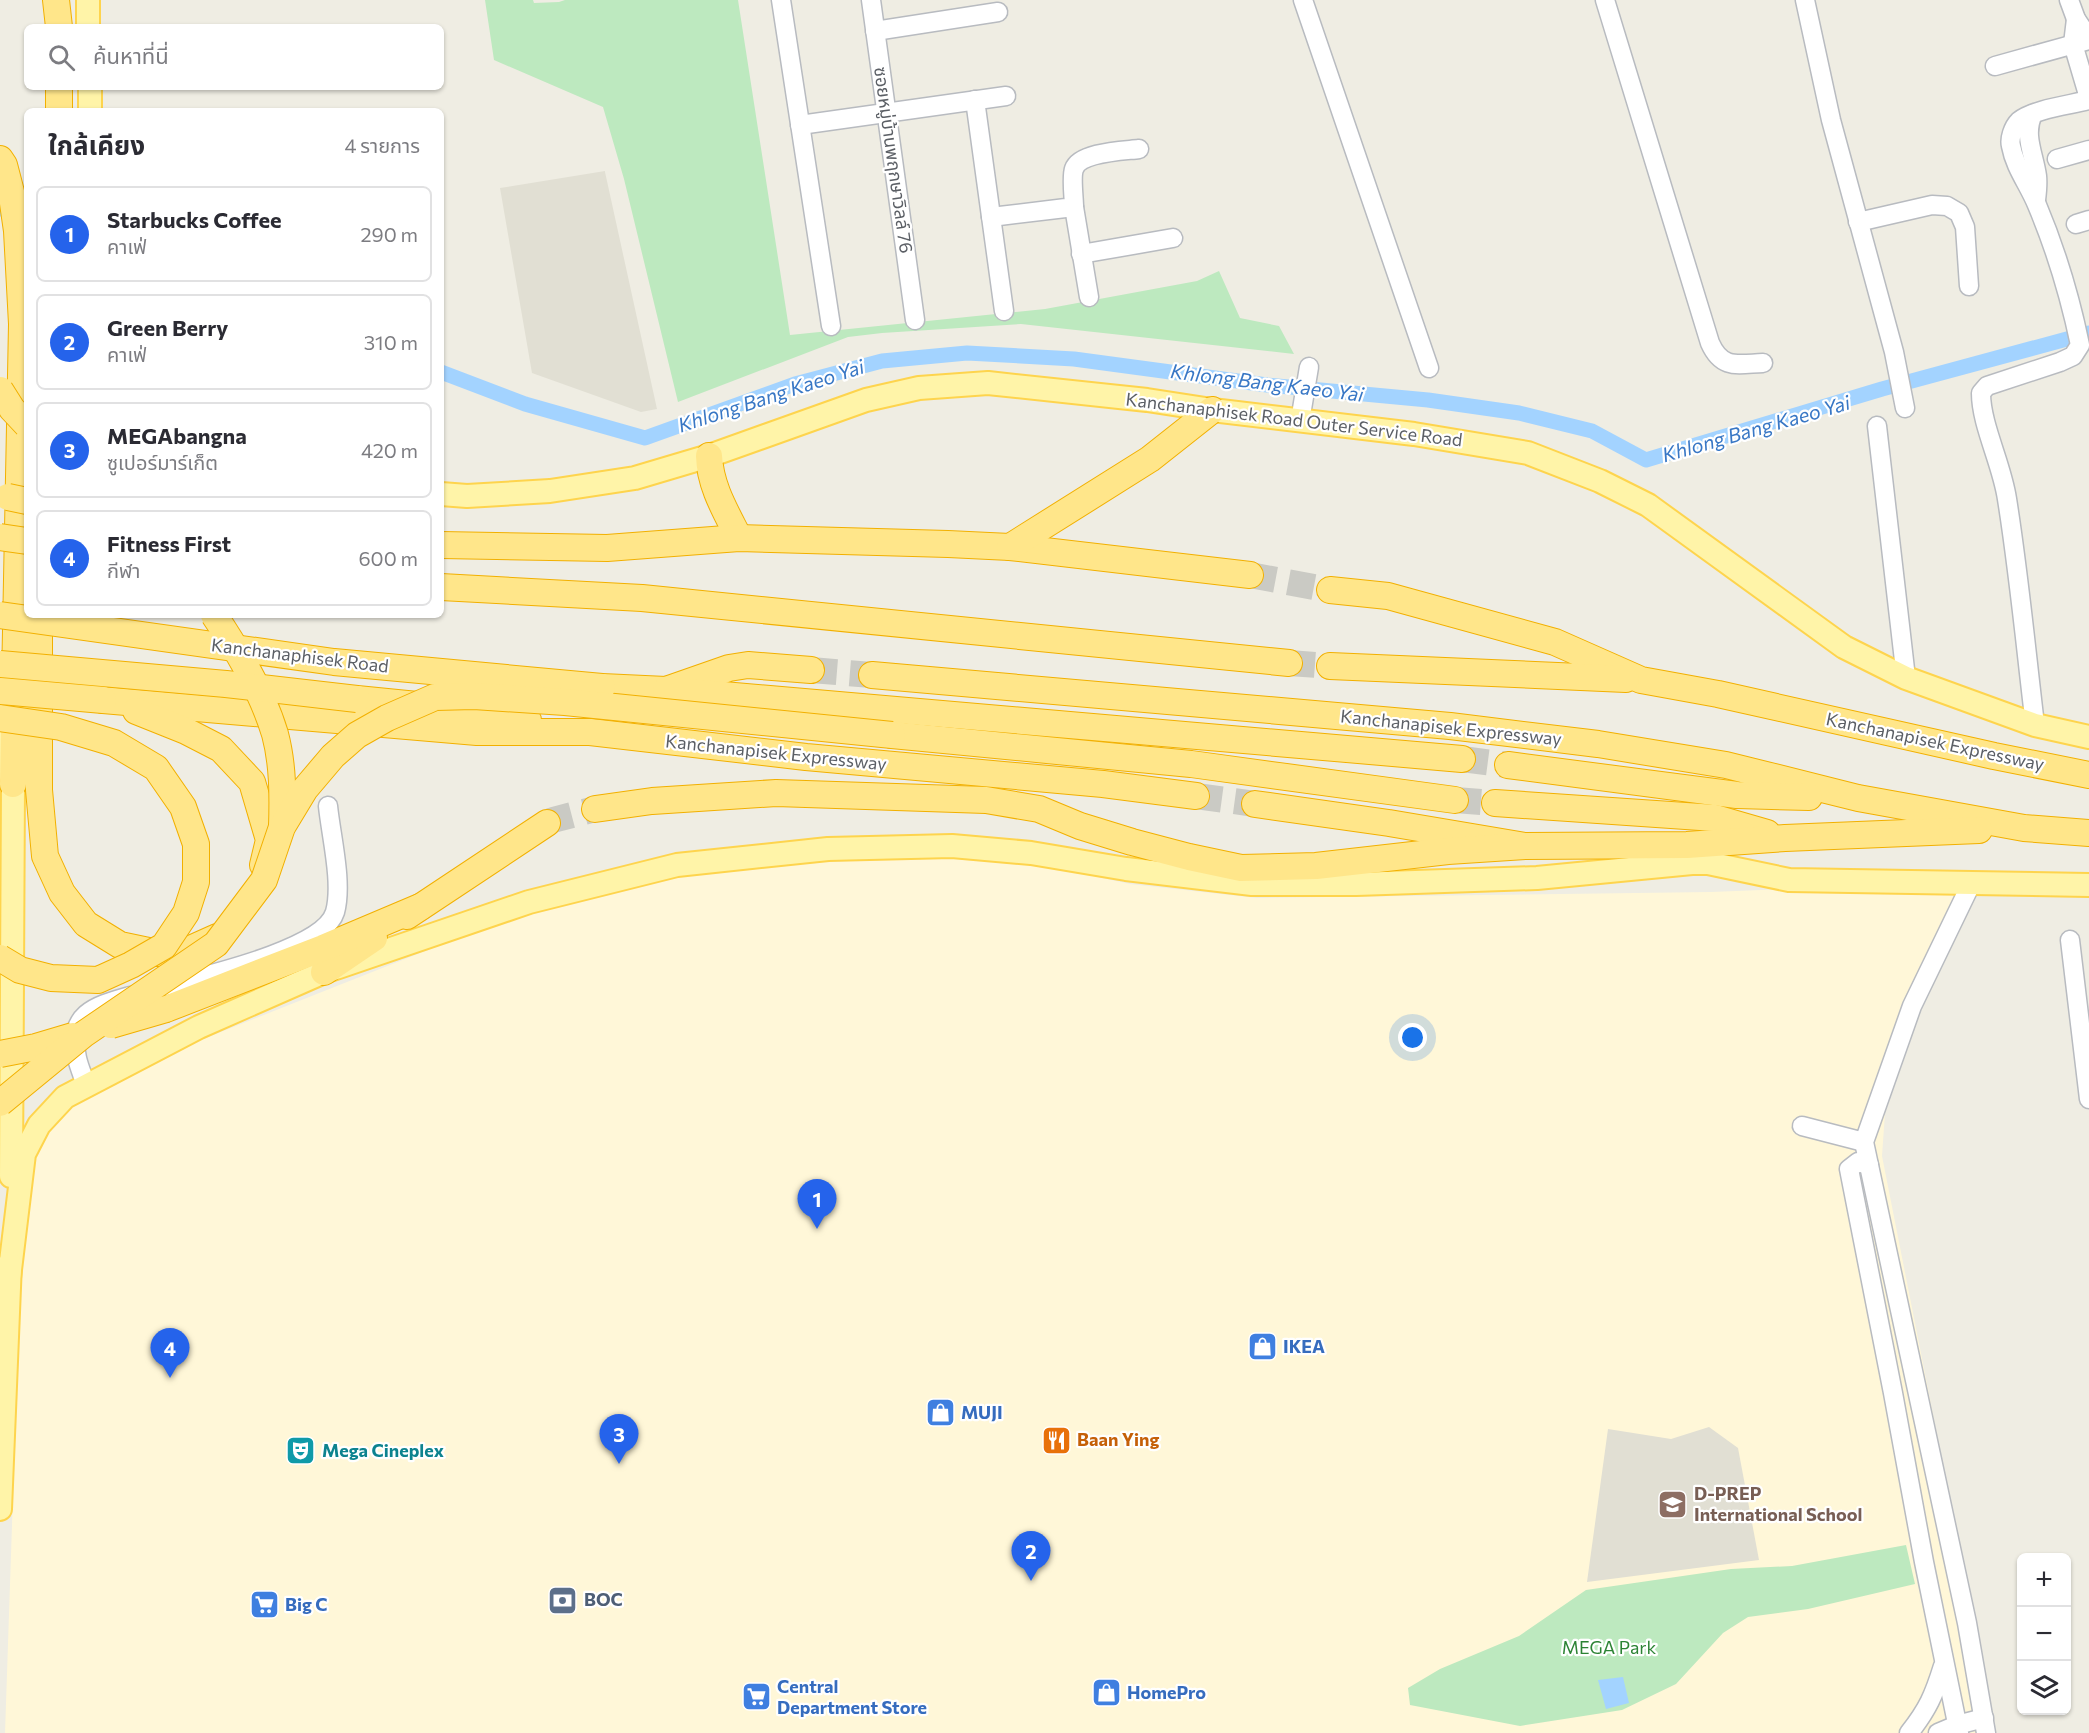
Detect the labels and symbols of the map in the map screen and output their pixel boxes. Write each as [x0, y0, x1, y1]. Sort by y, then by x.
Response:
street label: ซอยหมู่บ้านพฤกษาวิลล์ 76 [868, 65, 918, 255]
water label: Khlong Bang Kaeo Yai [675, 353, 868, 436]
water label: Khlong Bang Kaeo Yai [1169, 358, 1366, 406]
street label: Kanchanaphisek Road Outer Service Road [1124, 387, 1464, 451]
water label: Khlong Bang Kaeo Yai [1659, 389, 1853, 466]
street label: Kanchanaphisek Road [210, 633, 390, 677]
street label: Kanchanapisek Expressway [1339, 704, 1563, 750]
street label: Kanchanapisek Expressway [1824, 707, 2046, 775]
street label: Kanchanapisek Expressway [664, 729, 888, 775]
your location [1398, 1023, 1427, 1052]
pin: 1 [798, 1180, 836, 1229]
pin: 4 [150, 1328, 190, 1378]
shop icon: IKEA [1246, 1331, 1278, 1363]
place label: IKEA [1283, 1335, 1325, 1357]
shop icon: MUJI [924, 1397, 956, 1429]
place label: MUJI [961, 1401, 1003, 1423]
pin: 3 [600, 1414, 638, 1464]
restaurant icon: Baan Ying [1040, 1424, 1072, 1456]
place label: Baan Ying [1077, 1428, 1159, 1450]
theatre icon: Mega Cineplex [285, 1435, 317, 1467]
place label: Mega Cineplex [322, 1439, 444, 1461]
place label: D-PREP International School [1694, 1482, 1862, 1525]
school or university icon: D-PREP International School [1657, 1488, 1689, 1520]
pin: 2 [1012, 1532, 1050, 1581]
bank icon: BOC [547, 1584, 579, 1616]
place label: BOC [584, 1588, 623, 1610]
supermarket icon: Big C [248, 1589, 280, 1621]
place label: Big C [285, 1593, 328, 1615]
park label: MEGA Park [1562, 1636, 1657, 1658]
place label: Central Department Store [777, 1675, 927, 1718]
shop icon: HomePro [1090, 1677, 1122, 1709]
supermarket icon: Central Department Store [740, 1681, 772, 1713]
place label: HomePro [1127, 1681, 1206, 1703]

